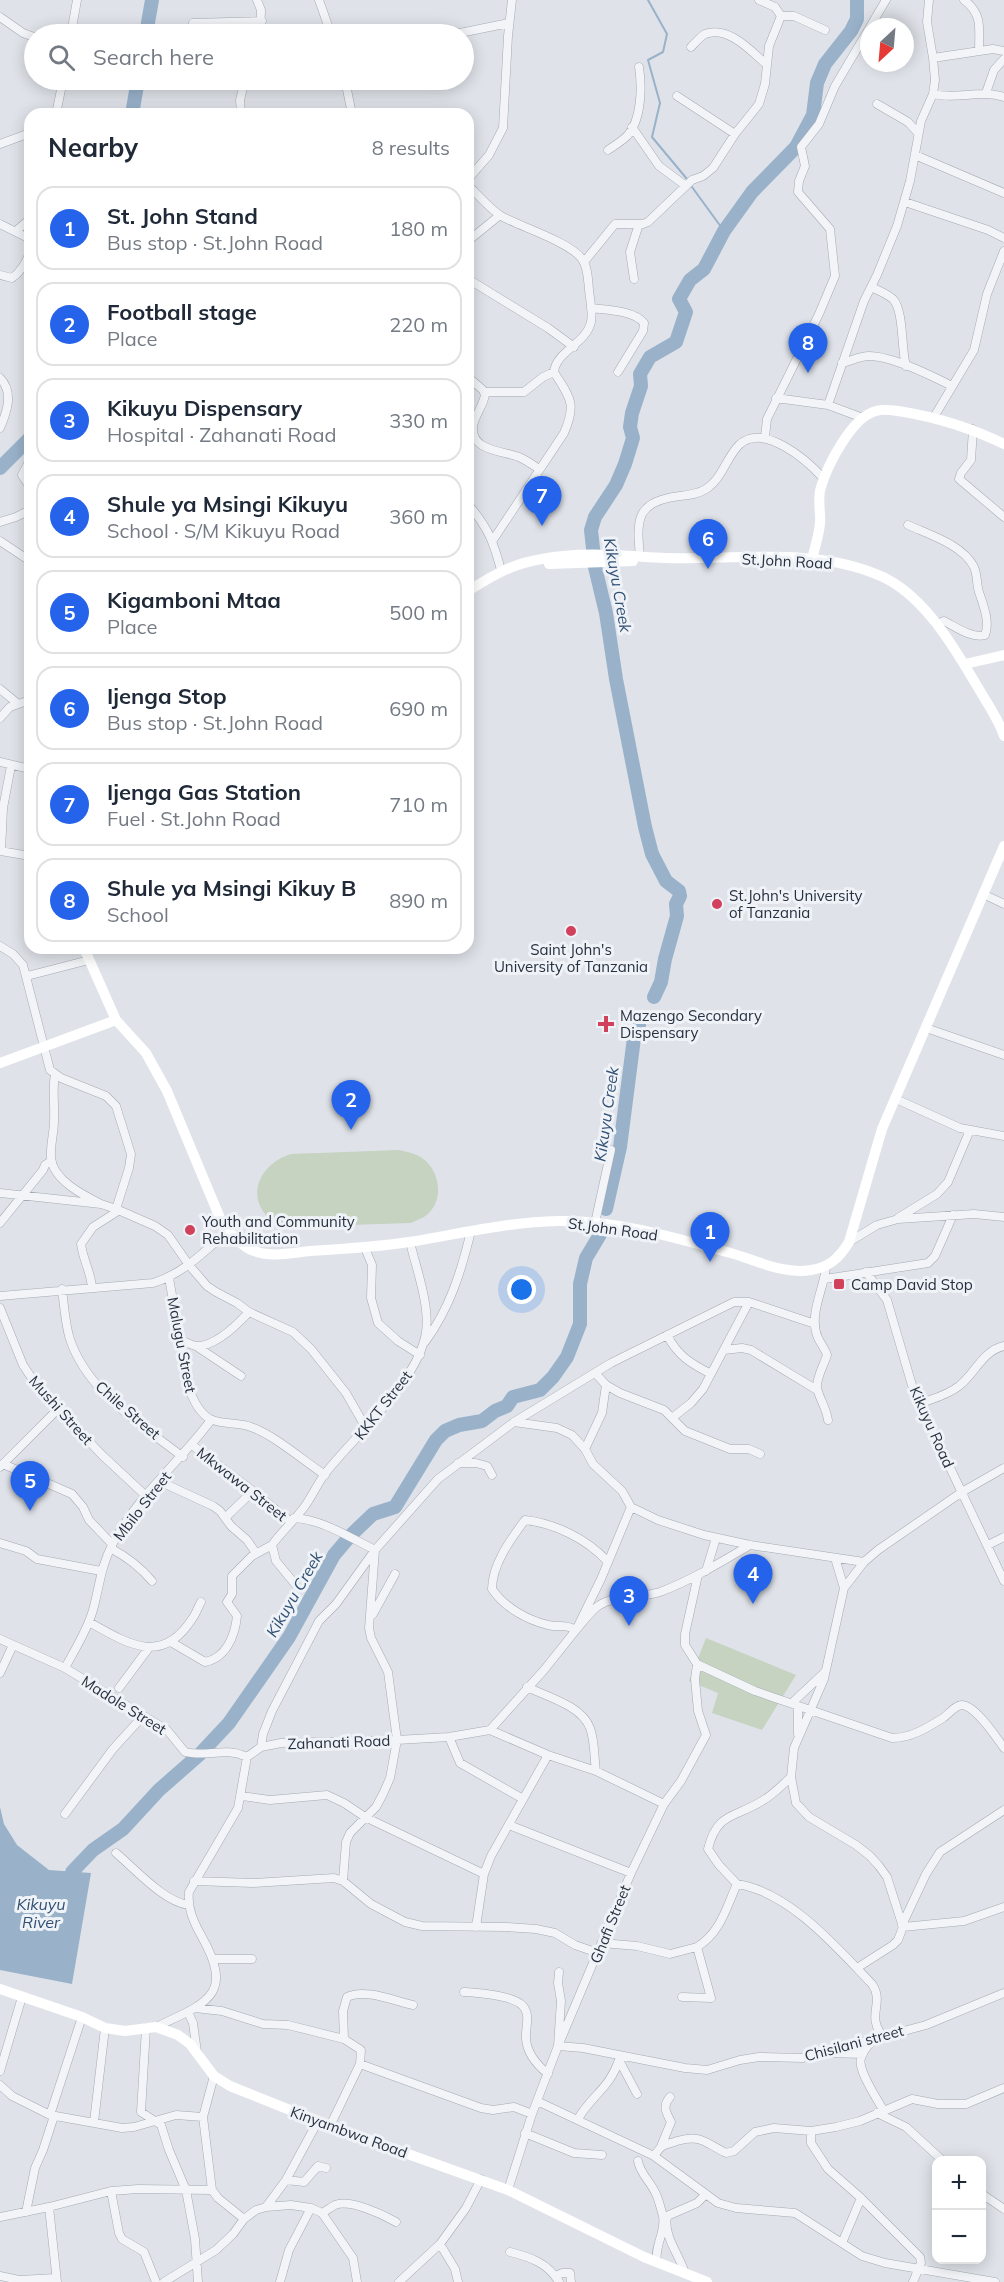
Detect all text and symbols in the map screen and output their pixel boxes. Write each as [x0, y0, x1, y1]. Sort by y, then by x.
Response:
north arrow [860, 18, 914, 72]
search box [24, 24, 474, 90]
icon: search [45, 41, 78, 74]
text: Search here [93, 43, 214, 71]
text: Nearby [48, 131, 138, 164]
text: 8 results [372, 135, 450, 160]
text: St. John Stand [107, 202, 258, 230]
text: 1 [64, 216, 76, 241]
text: 180 m [389, 216, 448, 241]
text: Bus stop · St.John Road [107, 230, 323, 255]
text: Football stage [107, 298, 257, 326]
text: 2 [64, 312, 76, 337]
text: 220 m [389, 312, 448, 337]
pin: 8 [788, 324, 828, 373]
text: Place [107, 326, 157, 351]
text: Kikuyu Dispensary [107, 394, 302, 422]
text: 3 [64, 408, 76, 433]
text: 330 m [389, 408, 448, 433]
text: Hospital · Zahanati Road [107, 422, 336, 447]
pin: 7 [522, 476, 562, 526]
text: Shule ya Msingi Kikuyu [107, 490, 348, 518]
text: 4 [64, 504, 76, 529]
text: 360 m [389, 504, 448, 529]
text: School · S/M Kikuyu Road [107, 518, 340, 543]
pin: 6 [688, 520, 728, 569]
water label: Kikuyu Creek [600, 536, 636, 635]
street label: St.John Road [741, 549, 833, 573]
text: Kigamboni Mtaa [107, 586, 281, 614]
text: 5 [64, 600, 76, 625]
text: 500 m [389, 600, 448, 625]
text: Place [107, 614, 157, 639]
text: Ijenga Stop [107, 682, 227, 710]
text: 6 [64, 696, 76, 721]
text: 690 m [389, 696, 448, 721]
text: Bus stop · St.John Road [107, 710, 323, 735]
text: Ijenga Gas Station [107, 778, 301, 806]
text: 7 [64, 792, 76, 817]
text: 710 m [389, 792, 448, 817]
text: Fuel · St.John Road [107, 806, 281, 831]
text: Shule ya Msingi Kikuy B [107, 874, 356, 902]
place label: St.John's University of Tanzania [729, 886, 862, 922]
text: 8 [64, 888, 76, 913]
text: 890 m [389, 888, 448, 913]
marker: St.John's University of Tanzania [710, 897, 724, 911]
text: School [107, 902, 169, 927]
marker: Saint John's University of Tanzania [564, 924, 578, 938]
place label: Saint John's University of Tanzania [494, 940, 648, 976]
place label: Mazengo Secondary Dispensary [620, 1006, 762, 1042]
marker: Mazengo Secondary Dispensary [597, 1015, 615, 1033]
water label: Kikuyu Creek [589, 1065, 623, 1163]
pin: 2 [332, 1080, 370, 1130]
place label: Youth and Community Rehabilitation [201, 1212, 355, 1248]
pin: 1 [690, 1212, 730, 1262]
street label: St.John Road [567, 1213, 659, 1245]
marker: Youth and Community Rehabilitation [183, 1223, 197, 1237]
your location [507, 1275, 536, 1304]
place label: Camp David Stop [851, 1275, 973, 1294]
marker: Camp David Stop [832, 1277, 846, 1291]
street label: Malugu Street [163, 1295, 201, 1395]
street label: KKKT Street [350, 1367, 416, 1443]
street label: Mushi Street [25, 1371, 97, 1449]
street label: Chile Street [92, 1377, 164, 1443]
street label: Kikuyu Road [906, 1383, 958, 1471]
street label: Mkwawa Street [193, 1443, 291, 1525]
pin: 5 [10, 1462, 50, 1511]
street label: Mbilo Street [109, 1467, 175, 1545]
water label: Kikuyu Creek [261, 1547, 327, 1640]
pin: 4 [734, 1554, 772, 1604]
pin: 3 [610, 1576, 648, 1626]
street label: Madole Street [78, 1671, 170, 1739]
street label: Zahanati Road [287, 1731, 391, 1753]
street label: Ghafi Street [586, 1882, 634, 1966]
water label: Kikuyu River [16, 1894, 66, 1932]
street label: Chisilani street [802, 2021, 906, 2065]
street label: Kinyambwa Road [288, 2102, 410, 2162]
map controls [932, 2156, 986, 2264]
button: + [932, 2156, 986, 2210]
button: − [932, 2210, 986, 2264]

